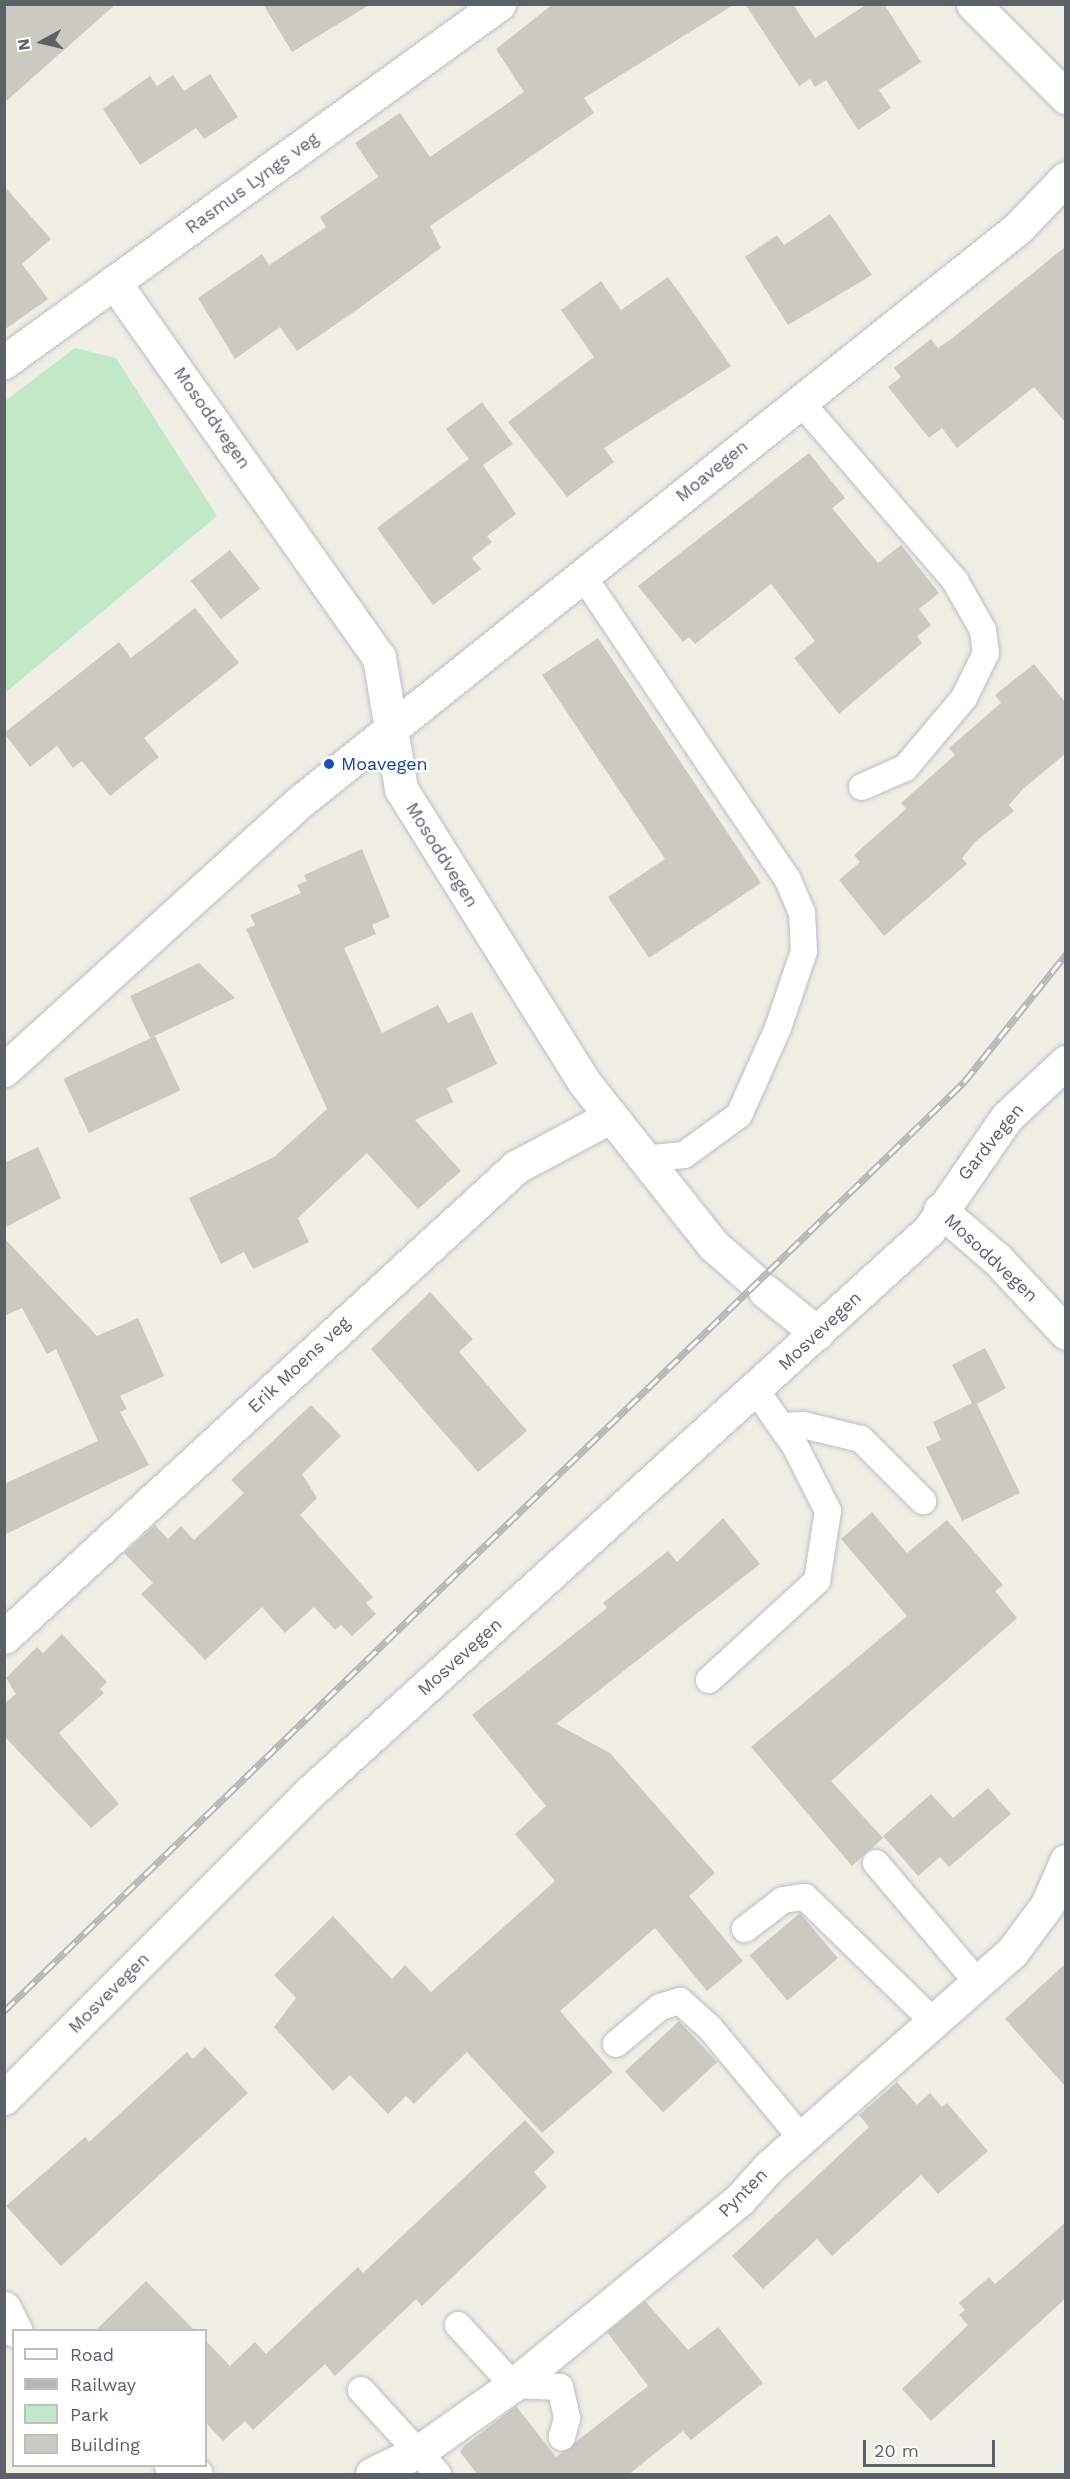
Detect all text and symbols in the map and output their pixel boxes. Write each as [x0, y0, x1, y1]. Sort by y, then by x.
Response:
north arrow [12, 12, 72, 72]
text: N [13, 37, 34, 52]
street label: Rasmus Lyngs veg [181, 127, 323, 239]
street label: Mosoddvegen [169, 363, 255, 473]
street label: Moavegen [671, 435, 753, 507]
place label: Moavegen [341, 753, 428, 775]
marker: Moavegen [322, 757, 336, 771]
street label: Mosoddvegen [401, 799, 483, 911]
street label: Gardvegen [954, 1099, 1028, 1185]
street label: Mosoddvegen [940, 1209, 1042, 1307]
street label: Mosvevegen [774, 1287, 866, 1375]
street label: Erik Moens veg [243, 1312, 355, 1418]
street label: Mosvevegen [414, 1614, 506, 1700]
street label: Mosvevegen [64, 1948, 154, 2038]
street label: Pynten [714, 2164, 772, 2222]
legend [12, 2329, 207, 2467]
text: Road [70, 2344, 114, 2365]
text: Railway [70, 2374, 136, 2395]
text: Park [70, 2404, 109, 2425]
scale bar [866, 2428, 998, 2466]
text: Building [70, 2434, 140, 2455]
text: 20 m [874, 2440, 919, 2461]

